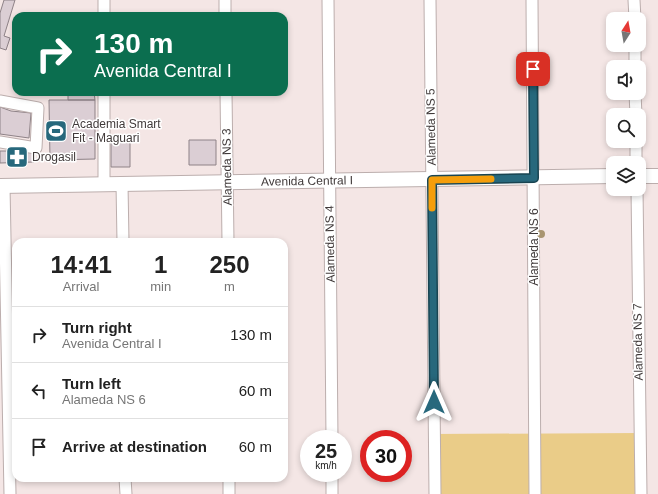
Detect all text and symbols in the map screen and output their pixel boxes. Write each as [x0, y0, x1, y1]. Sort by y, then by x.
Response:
north arrow [606, 12, 646, 52]
map controls [606, 12, 646, 196]
icon: right [28, 28, 80, 80]
text: 130 m [94, 28, 173, 59]
pin [516, 52, 550, 86]
icon: arrive [522, 58, 544, 80]
button: sound [606, 60, 646, 100]
text: Avenida Central I [94, 61, 232, 81]
street label: Alameda NS 5 [423, 88, 439, 166]
button: search [606, 108, 646, 148]
place label: Academia Smart Fit - Maguari [72, 117, 161, 145]
sports icon: Academia Smart Fit - Maguari [43, 118, 69, 144]
street label: Alameda NS 3 [219, 128, 235, 206]
pharmacy icon: Drogasil [4, 144, 30, 170]
place label: Drogasil [32, 150, 76, 164]
button: layers [606, 156, 646, 196]
street label: Avenida Central I [261, 173, 353, 189]
street label: Alameda NS 4 [322, 205, 338, 283]
street label: Alameda NS 6 [527, 208, 541, 286]
text: 14:41 [50, 251, 112, 278]
text: 1 [154, 251, 167, 278]
text: 250 [210, 251, 250, 278]
text: Arrival [63, 279, 100, 294]
text: min [150, 279, 171, 294]
text: m [224, 279, 235, 294]
street label: Alameda NS 7 [630, 303, 646, 381]
text: Turn right [62, 319, 132, 336]
icon: right [28, 324, 50, 346]
text: 130 m [230, 326, 272, 343]
text: Avenida Central I [62, 336, 162, 351]
text: Turn left [62, 375, 121, 392]
icon: left [28, 380, 50, 402]
position arrow [413, 381, 455, 423]
text: 60 m [239, 382, 272, 399]
text: Alameda NS 6 [62, 392, 146, 407]
speed limit sign: 30 [360, 430, 412, 482]
icon: arrive [28, 436, 50, 458]
text: Arrive at destination [62, 438, 207, 455]
text: 60 m [239, 438, 272, 455]
text: 25 [315, 440, 337, 462]
text: km/h [315, 460, 337, 471]

